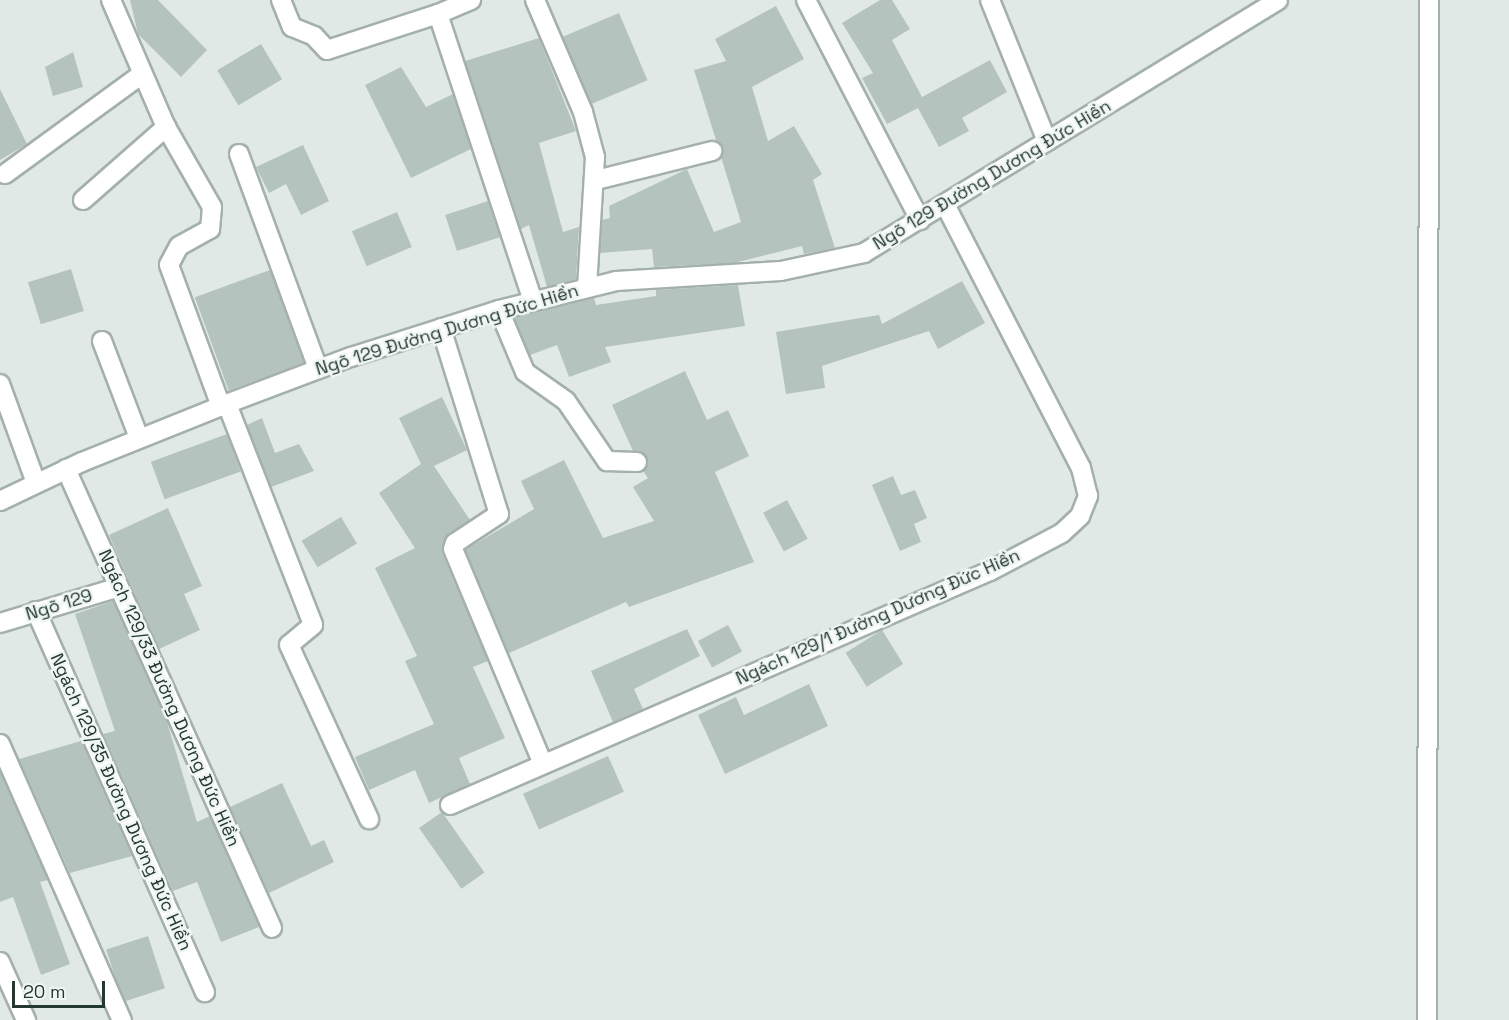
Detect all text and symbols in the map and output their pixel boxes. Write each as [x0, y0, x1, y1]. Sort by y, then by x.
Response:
street label: Ngõ 129 Đường Dương Đức Hiền [869, 95, 1115, 255]
street label: Ngõ 129 Đường Dương Đức Hiền [313, 280, 581, 380]
street label: Ngách 129/1 Đường Dương Đức Hiền [733, 544, 1023, 690]
street label: Ngách 129/33 Đường Dương Đức Hiền [93, 546, 245, 850]
street label: Ngõ 129 [23, 585, 95, 625]
street label: Ngách 129/35 Đường Dương Đức Hiền [45, 650, 197, 954]
scale bar [15, 969, 108, 1007]
text: 20 m [23, 980, 66, 1003]

